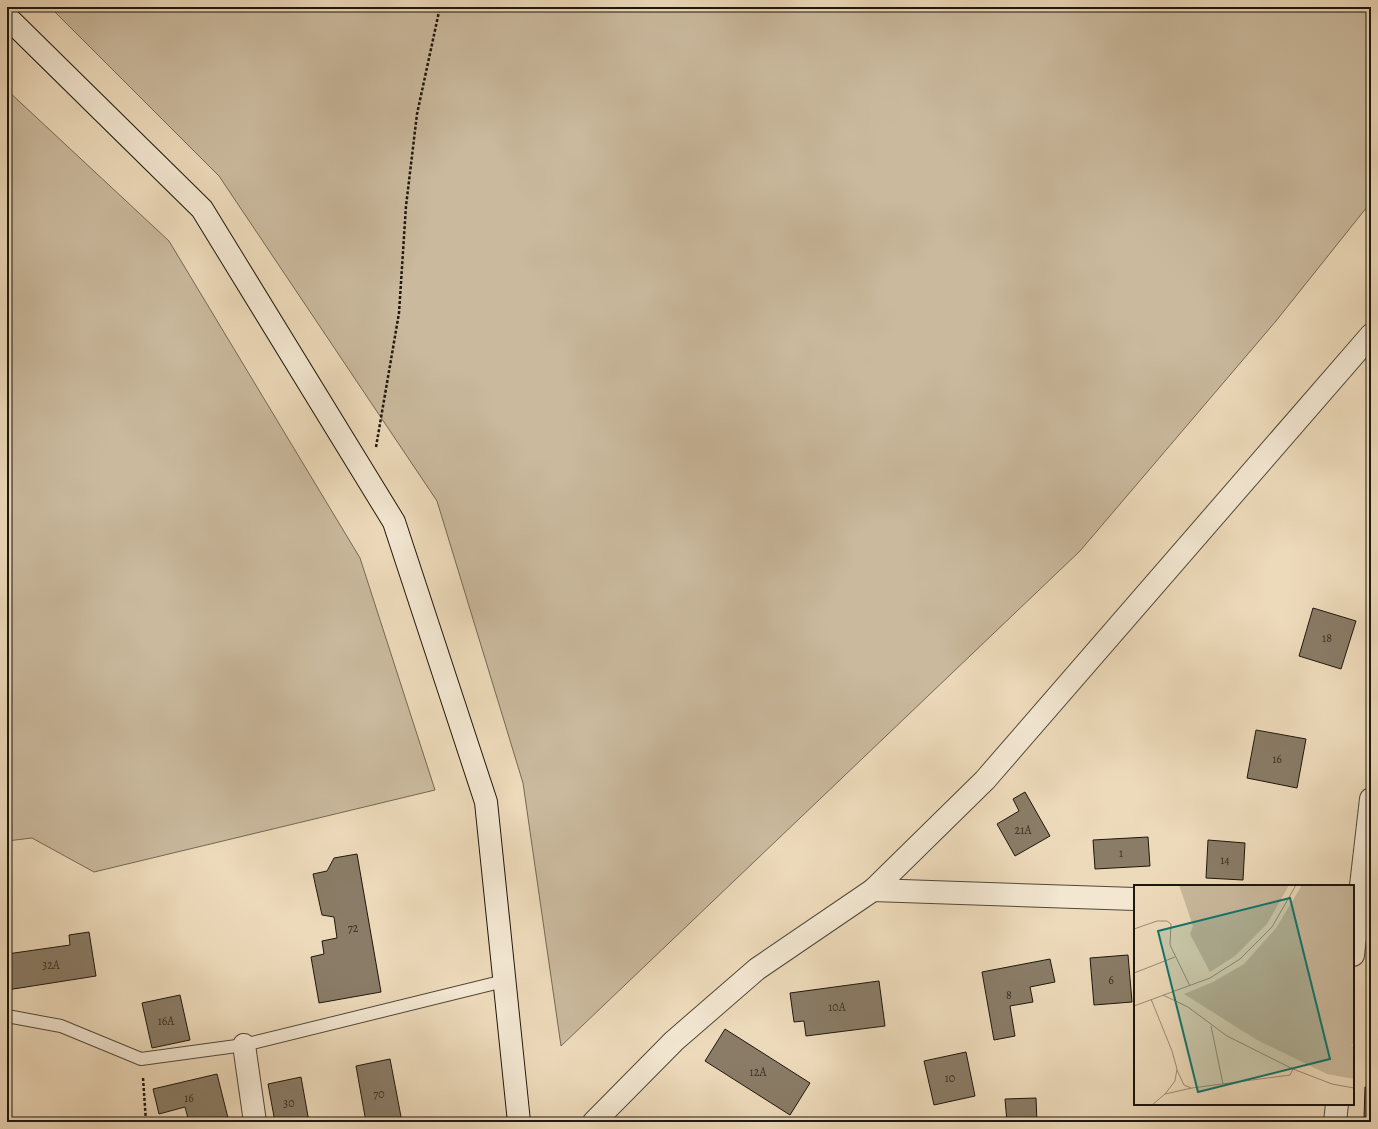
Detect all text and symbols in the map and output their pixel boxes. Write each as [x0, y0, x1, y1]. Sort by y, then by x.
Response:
house number: 18 [1322, 630, 1332, 646]
house number: 16 [1272, 751, 1282, 767]
house number: 21А [1015, 822, 1032, 838]
house number: 1 [1119, 845, 1123, 861]
house number: 14 [1220, 852, 1230, 868]
inset map [1134, 885, 1354, 1105]
house number: 72 [348, 920, 359, 936]
house number: 32А [42, 957, 61, 973]
house number: 6 [1108, 972, 1114, 988]
house number: 8 [1006, 987, 1012, 1003]
house number: 10А [828, 999, 847, 1015]
house number: 16А [158, 1013, 175, 1029]
house number: 12А [750, 1064, 767, 1080]
house number: 10 [945, 1070, 955, 1086]
house number: 70 [373, 1086, 385, 1102]
house number: 16 [184, 1090, 194, 1106]
house number: 30 [283, 1095, 295, 1111]

